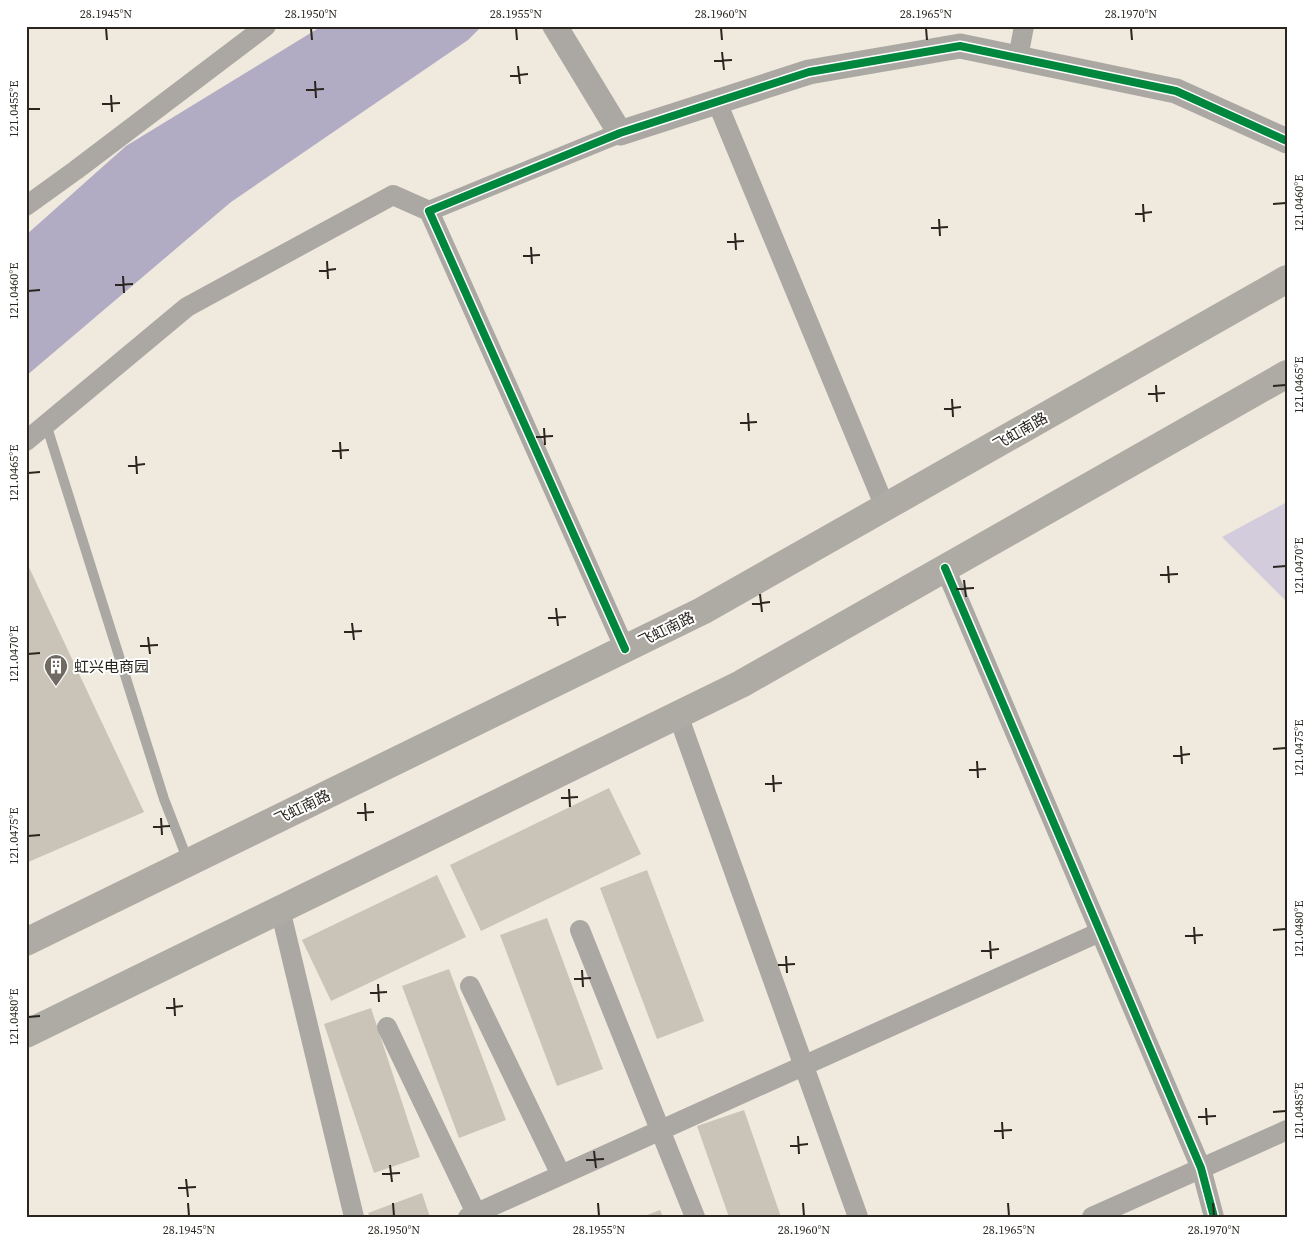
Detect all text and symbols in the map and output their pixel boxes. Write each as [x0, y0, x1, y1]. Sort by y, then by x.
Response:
text: 28.1945°N [80, 6, 132, 22]
text: 28.1950°N [285, 6, 337, 22]
text: 28.1955°N [490, 6, 542, 22]
text: 28.1960°N [695, 6, 747, 22]
text: 28.1965°N [900, 6, 952, 22]
text: 28.1970°N [1105, 6, 1157, 22]
text: 121.0455°E [6, 81, 22, 137]
text: 121.0460°E [1291, 175, 1307, 231]
text: 121.0460°E [6, 263, 22, 319]
text: 121.0465°E [1291, 357, 1307, 413]
street label: 飞虹南路 [989, 407, 1051, 455]
text: 121.0465°E [6, 445, 22, 501]
text: 121.0470°E [1291, 538, 1307, 594]
street label: 飞虹南路 [634, 606, 698, 652]
text: 121.0470°E [6, 626, 22, 682]
building icon: 虹兴电商园 [43, 653, 69, 687]
place label: 虹兴电商园 [74, 656, 149, 677]
text: 121.0475°E [1291, 720, 1307, 776]
street label: 飞虹南路 [270, 784, 334, 830]
text: 121.0475°E [6, 808, 22, 864]
text: 121.0480°E [1291, 901, 1307, 957]
text: 121.0480°E [6, 989, 22, 1045]
text: 121.0485°E [1291, 1083, 1307, 1139]
text: 28.1945°N [163, 1222, 215, 1238]
text: 28.1950°N [368, 1222, 420, 1238]
text: 28.1955°N [573, 1222, 625, 1238]
text: 28.1960°N [778, 1222, 830, 1238]
text: 28.1965°N [983, 1222, 1035, 1238]
text: 28.1970°N [1188, 1222, 1240, 1238]

